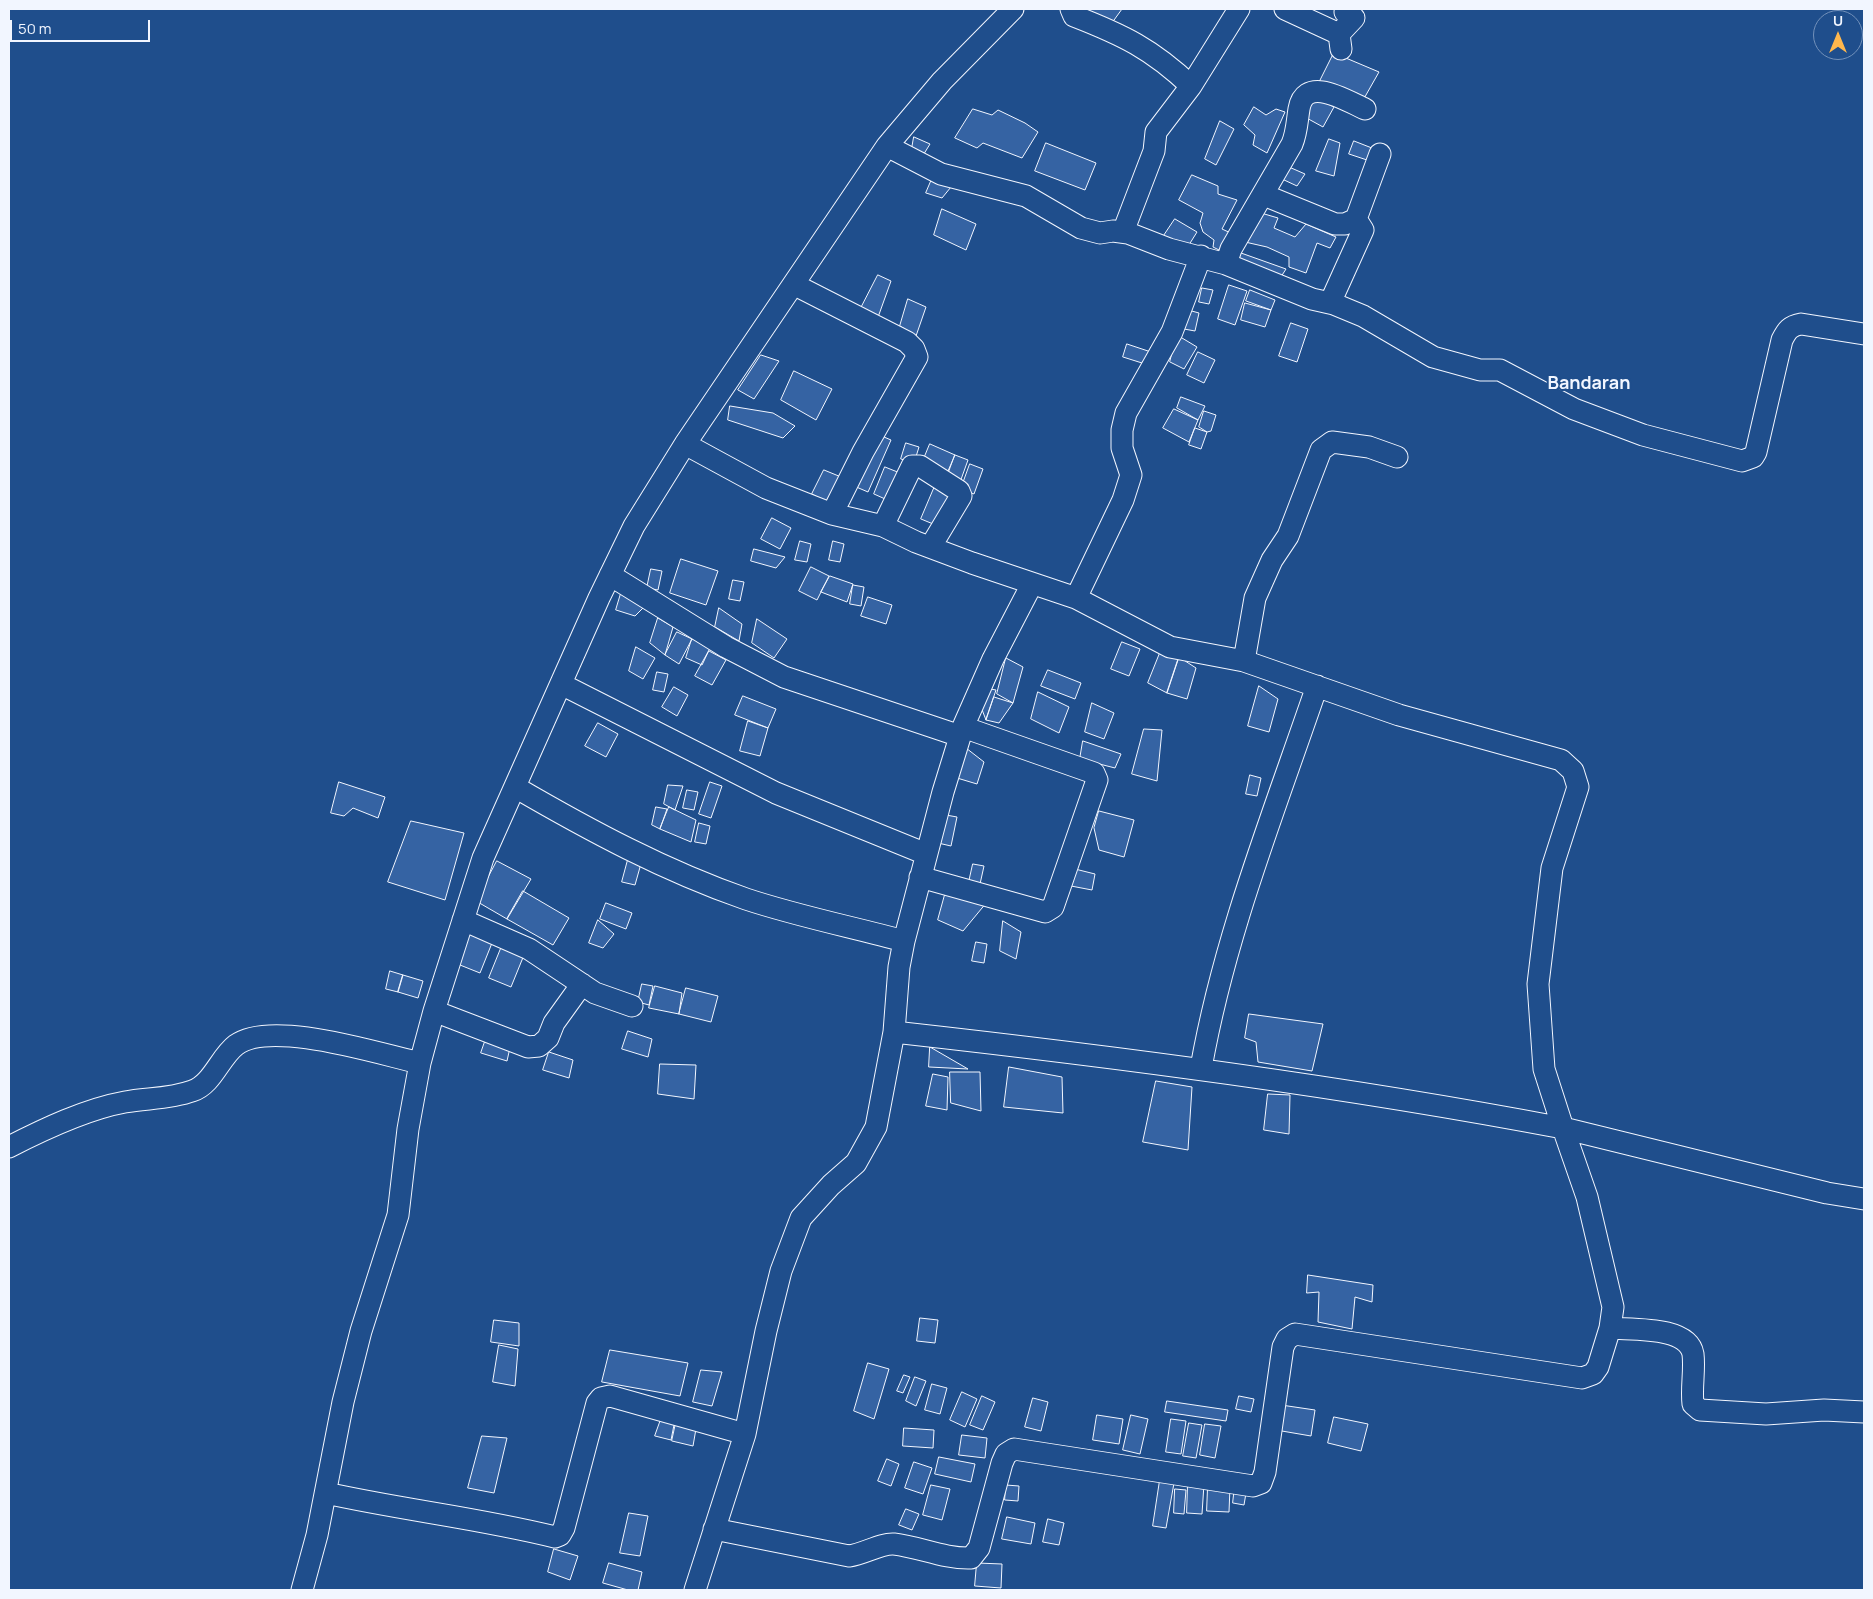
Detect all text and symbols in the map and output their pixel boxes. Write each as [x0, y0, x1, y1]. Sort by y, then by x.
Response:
scale bar [12, 10, 152, 42]
north arrow [1813, 10, 1863, 60]
text: U [1833, 11, 1843, 30]
text: 50 m [18, 18, 52, 39]
district label: Bandaran [1548, 373, 1630, 395]

